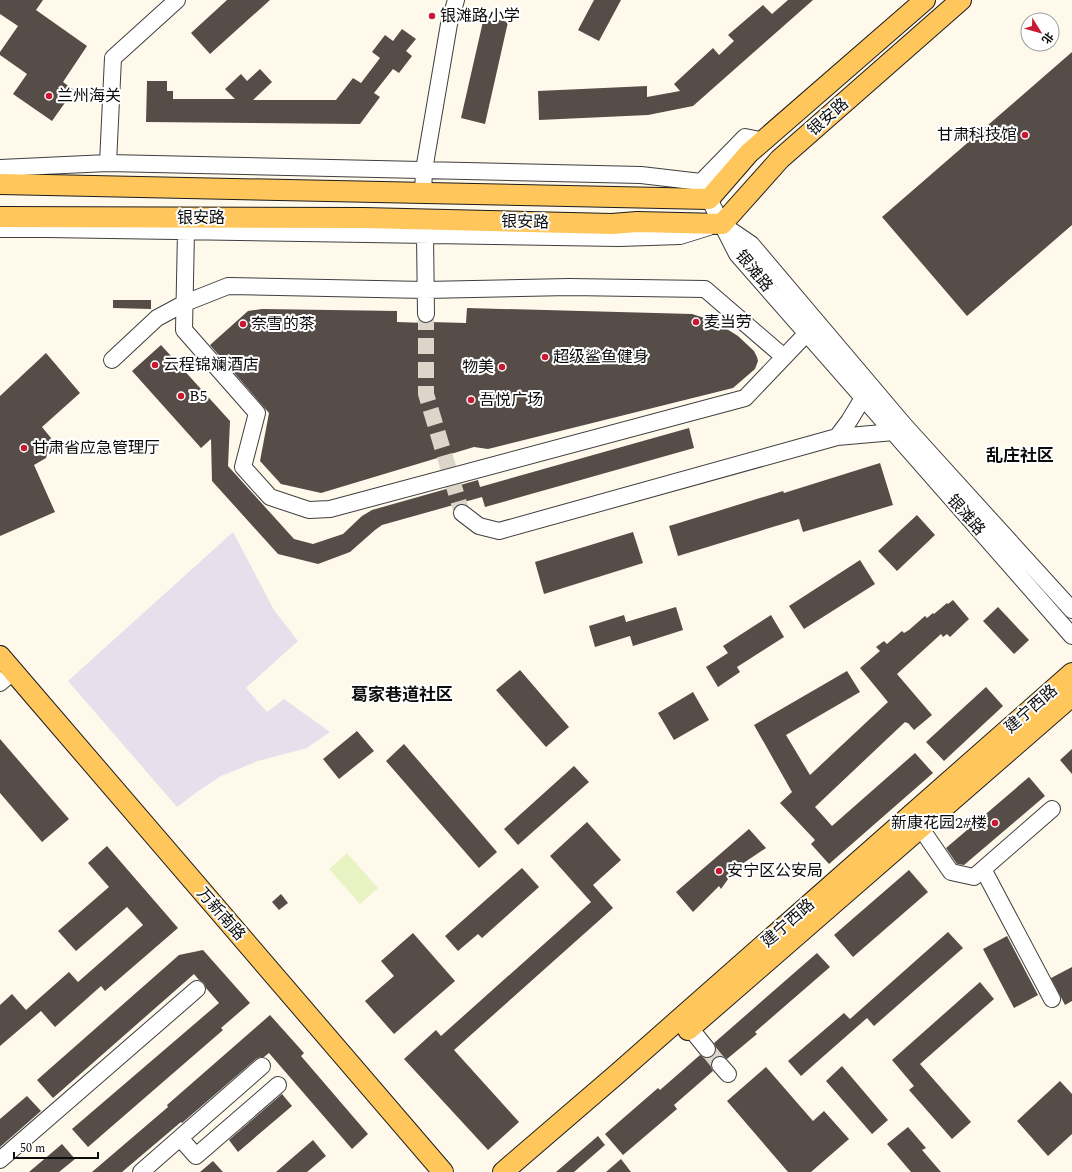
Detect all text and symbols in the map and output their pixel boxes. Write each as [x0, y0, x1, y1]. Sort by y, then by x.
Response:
place label: 银滩路小学 [440, 4, 520, 28]
marker: 银滩路小学 [427, 11, 437, 21]
north arrow [1020, 12, 1060, 52]
text: 北 [1037, 28, 1058, 47]
place label: 兰州海关 [57, 84, 121, 108]
marker: 兰州海关 [44, 91, 54, 101]
street label: 银安路 [802, 92, 854, 142]
place label: 甘肃科技馆 [937, 123, 1017, 147]
marker: 甘肃科技馆 [1020, 130, 1030, 140]
street label: 银安路 [177, 206, 225, 230]
street label: 银安路 [501, 210, 549, 234]
street label: 银滩路 [730, 245, 778, 297]
place label: 麦当劳 [704, 310, 752, 334]
place label: 奈雪的茶 [251, 312, 315, 336]
marker: 麦当劳 [691, 317, 701, 327]
marker: 奈雪的茶 [238, 319, 248, 329]
place label: 超级鲨鱼健身 [553, 345, 649, 369]
marker: 超级鲨鱼健身 [540, 352, 550, 362]
place label: 云程锦斓酒店 [163, 353, 259, 377]
place label: 物美 [462, 355, 494, 379]
marker: 云程锦斓酒店 [150, 360, 160, 370]
marker: 物美 [497, 362, 507, 372]
place label: B5 [189, 384, 208, 408]
place label: 吾悦广场 [479, 388, 543, 412]
marker: B5 [176, 391, 186, 401]
marker: 吾悦广场 [466, 395, 476, 405]
place label: 甘肃省应急管理厅 [32, 436, 160, 460]
marker: 甘肃省应急管理厅 [19, 443, 29, 453]
district label: 乱庄社区 [986, 443, 1054, 469]
street label: 银滩路 [941, 489, 991, 541]
street label: 建宁西路 [999, 679, 1063, 739]
district label: 葛家巷道社区 [351, 682, 453, 708]
place label: 新康花园2#楼 [891, 811, 987, 835]
marker: 新康花园2#楼 [990, 818, 1000, 828]
place label: 安宁区公安局 [727, 859, 823, 883]
marker: 安宁区公安局 [714, 866, 724, 876]
street label: 万新南路 [191, 882, 251, 946]
street label: 建宁西路 [756, 893, 820, 953]
scale bar [14, 1134, 98, 1160]
text: 50 m [20, 1139, 45, 1158]

